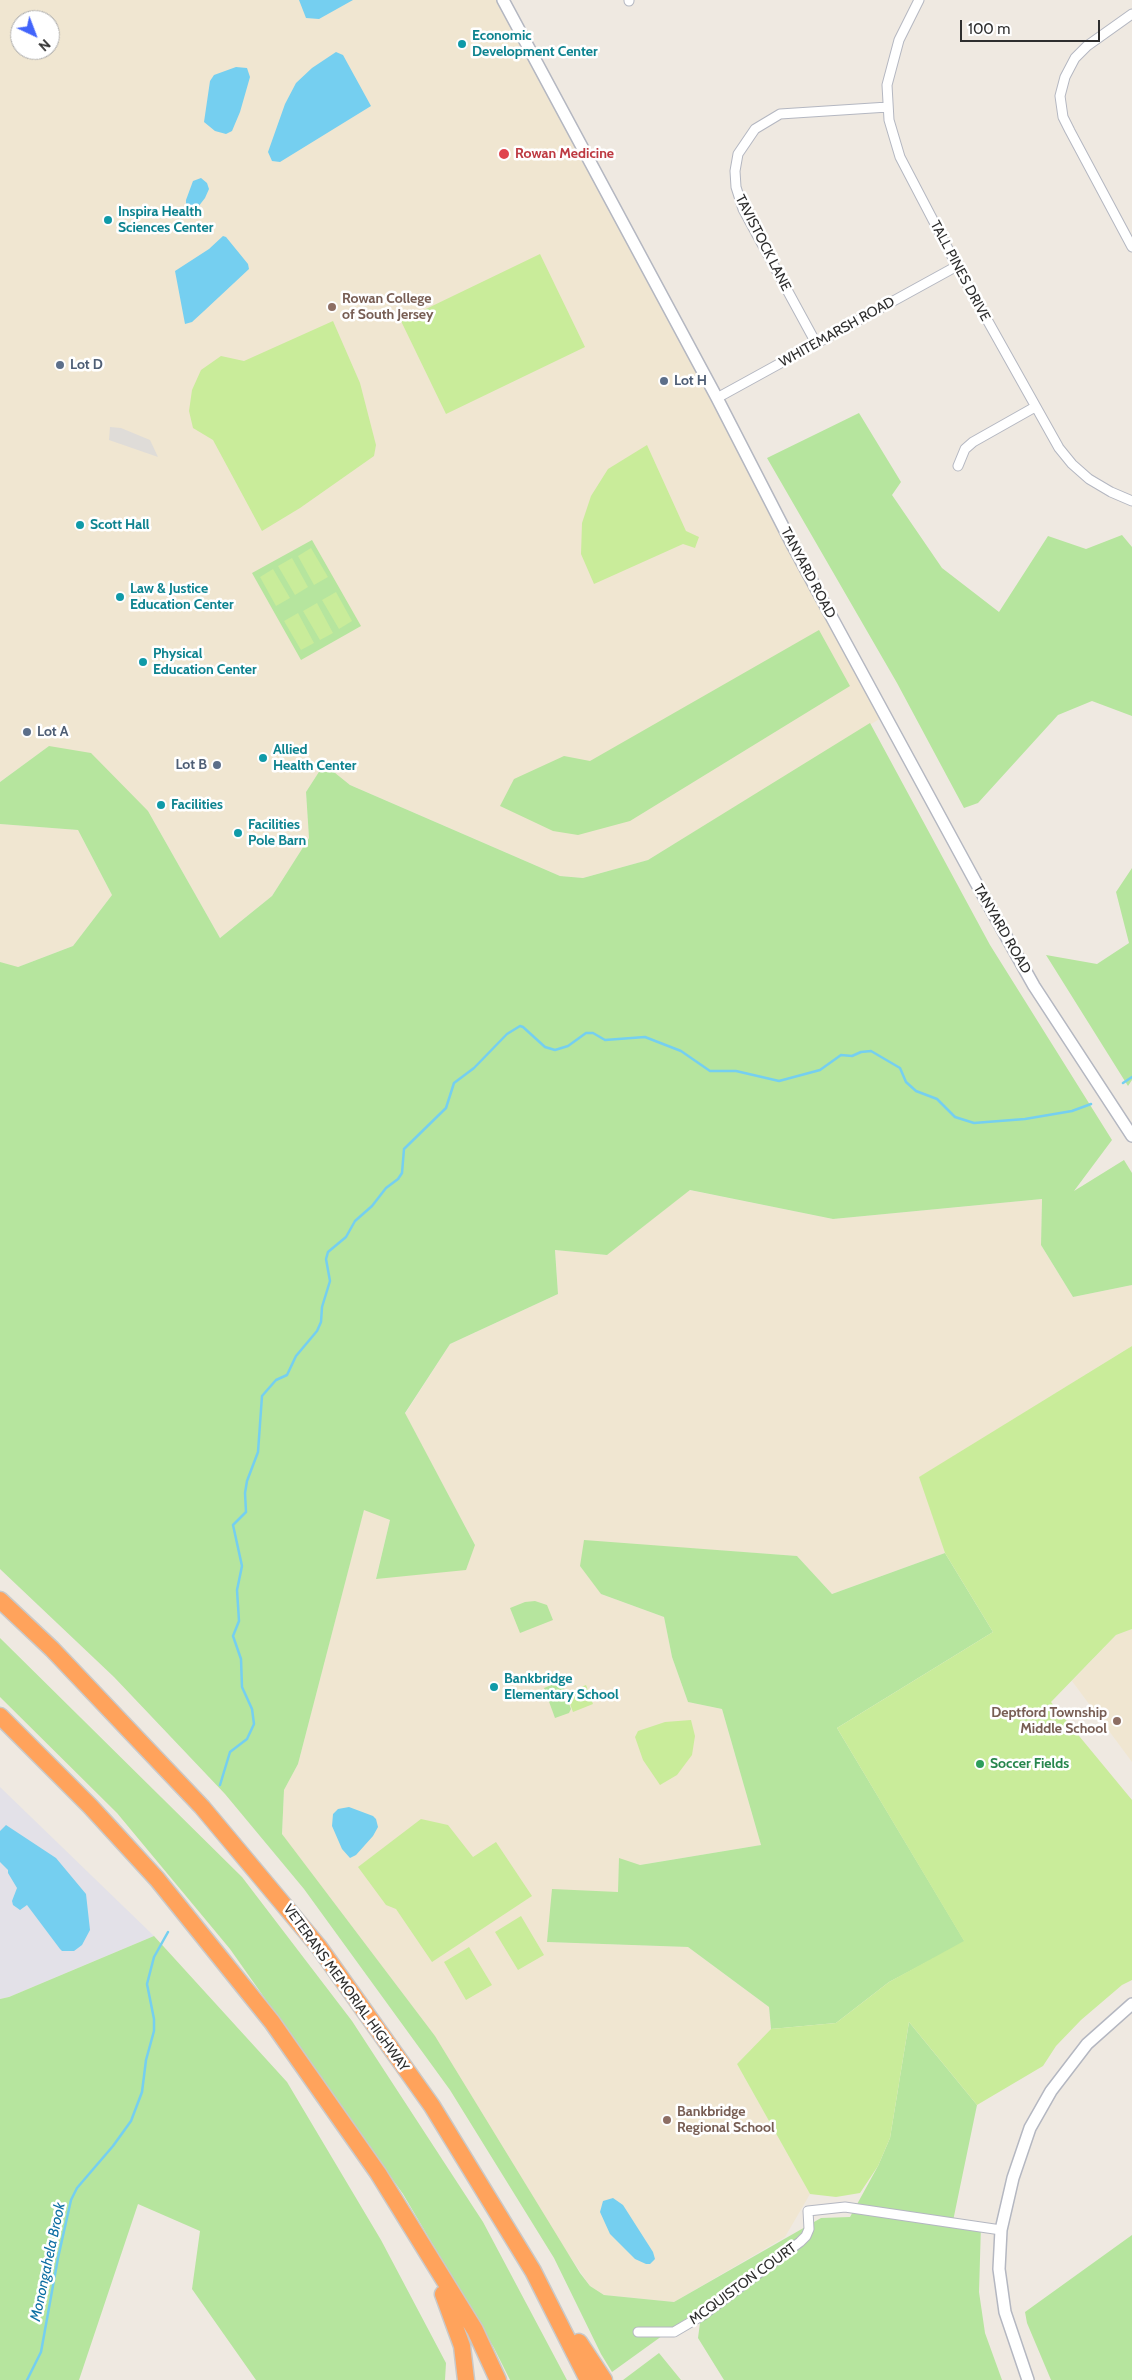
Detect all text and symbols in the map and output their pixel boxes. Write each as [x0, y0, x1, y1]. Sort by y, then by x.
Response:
north arrow [10, 10, 60, 60]
scale bar [962, 10, 1102, 42]
text: 100 m [968, 20, 1010, 38]
place label: Economic Development Center [472, 28, 598, 60]
text: N [35, 35, 54, 55]
marker: Economic Development Center [456, 38, 468, 50]
place label: Rowan Medicine [515, 146, 614, 162]
marker: Rowan Medicine [497, 147, 511, 161]
street label: TAVISTOCK LANE [732, 192, 794, 294]
place label: Inspira Health Sciences Center [118, 204, 213, 236]
marker: Inspira Health Sciences Center [102, 214, 114, 226]
street label: TALL PINES DRIVE [926, 218, 994, 324]
place label: Rowan College of South Jersey [342, 291, 433, 324]
street label: WHITEMARSH ROAD [776, 293, 898, 371]
marker: Rowan College of South Jersey [326, 301, 338, 313]
place label: Lot D [70, 357, 103, 373]
marker: Lot D [54, 359, 66, 371]
place label: Lot H [674, 373, 707, 389]
marker: Lot H [658, 375, 670, 387]
place label: Scott Hall [90, 517, 150, 533]
marker: Scott Hall [74, 519, 86, 531]
street label: TANYARD ROAD [777, 525, 839, 621]
place label: Law & Justice Education Center [130, 581, 234, 614]
marker: Law & Justice Education Center [114, 591, 126, 603]
place label: Physical Education Center [153, 646, 257, 679]
marker: Physical Education Center [137, 656, 149, 668]
place label: Lot A [37, 724, 69, 740]
marker: Lot A [21, 726, 33, 738]
place label: Allied Health Center [273, 742, 356, 774]
marker: Allied Health Center [257, 752, 269, 764]
place label: Lot B [175, 757, 207, 773]
marker: Lot B [211, 759, 223, 771]
place label: Facilities [171, 797, 223, 813]
marker: Facilities [155, 799, 167, 811]
place label: Facilities Pole Barn [248, 817, 306, 850]
marker: Facilities Pole Barn [232, 827, 244, 839]
street label: TANYARD ROAD [970, 881, 1034, 977]
place label: Bankbridge Elementary School [504, 1671, 619, 1704]
marker: Bankbridge Elementary School [488, 1681, 500, 1693]
place label: Deptford Township Middle School [991, 1705, 1107, 1738]
marker: Deptford Township Middle School [1111, 1715, 1123, 1727]
place label: Soccer Fields [990, 1756, 1069, 1772]
marker: Soccer Fields [974, 1758, 986, 1770]
street label: VETERANS MEMORIAL HIGHWAY [280, 1901, 412, 2075]
place label: Bankbridge Regional School [677, 2104, 775, 2136]
marker: Bankbridge Regional School [661, 2114, 673, 2126]
water label: Monongahela Brook [27, 2201, 69, 2323]
street label: MCQUISTON COURT [686, 2239, 800, 2329]

